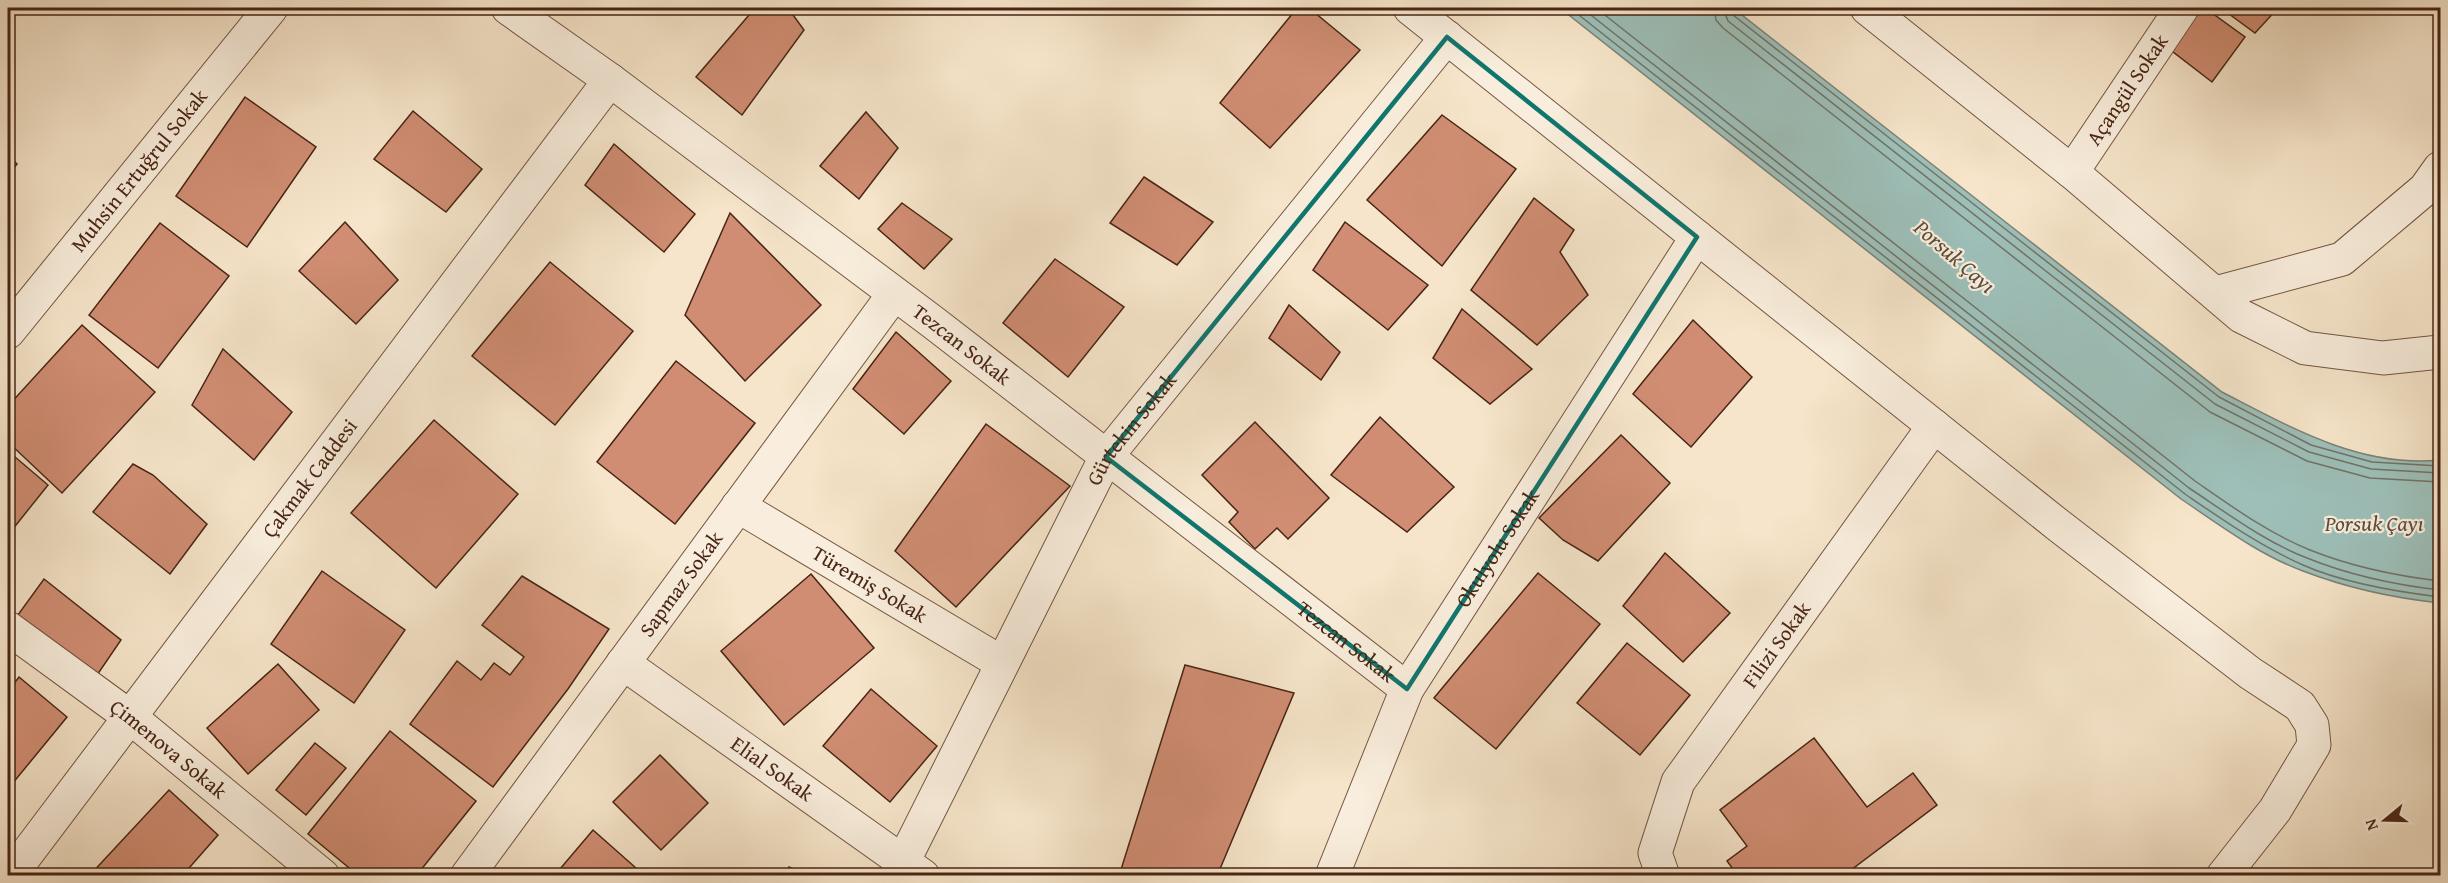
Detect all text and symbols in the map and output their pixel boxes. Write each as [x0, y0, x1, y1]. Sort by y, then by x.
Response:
street label: Açangül Sokak [2078, 27, 2176, 151]
street label: Muhsin Ertuğrul Sokak [63, 82, 215, 259]
water label: Porsuk Çayı [1906, 211, 2003, 301]
street label: Tezcan Sokak [906, 296, 1018, 393]
street label: Gürtekin Sokak [1078, 365, 1184, 491]
street label: Çakmak Caddesi [254, 412, 365, 544]
street label: Okulyolu Sokak [1447, 482, 1547, 613]
water label: Porsuk Çayı [2324, 507, 2424, 539]
street label: Sapmaz Sokak [631, 524, 730, 643]
street label: Türemiş Sokak [806, 537, 934, 630]
street label: Tezcan Sokak [1290, 593, 1403, 690]
street label: Filizi Sokak [1735, 595, 1818, 694]
street label: Çimenova Sokak [104, 691, 234, 806]
street label: Elial Sokak [725, 728, 821, 809]
north arrow [2355, 790, 2415, 850]
text: N [2358, 816, 2384, 834]

